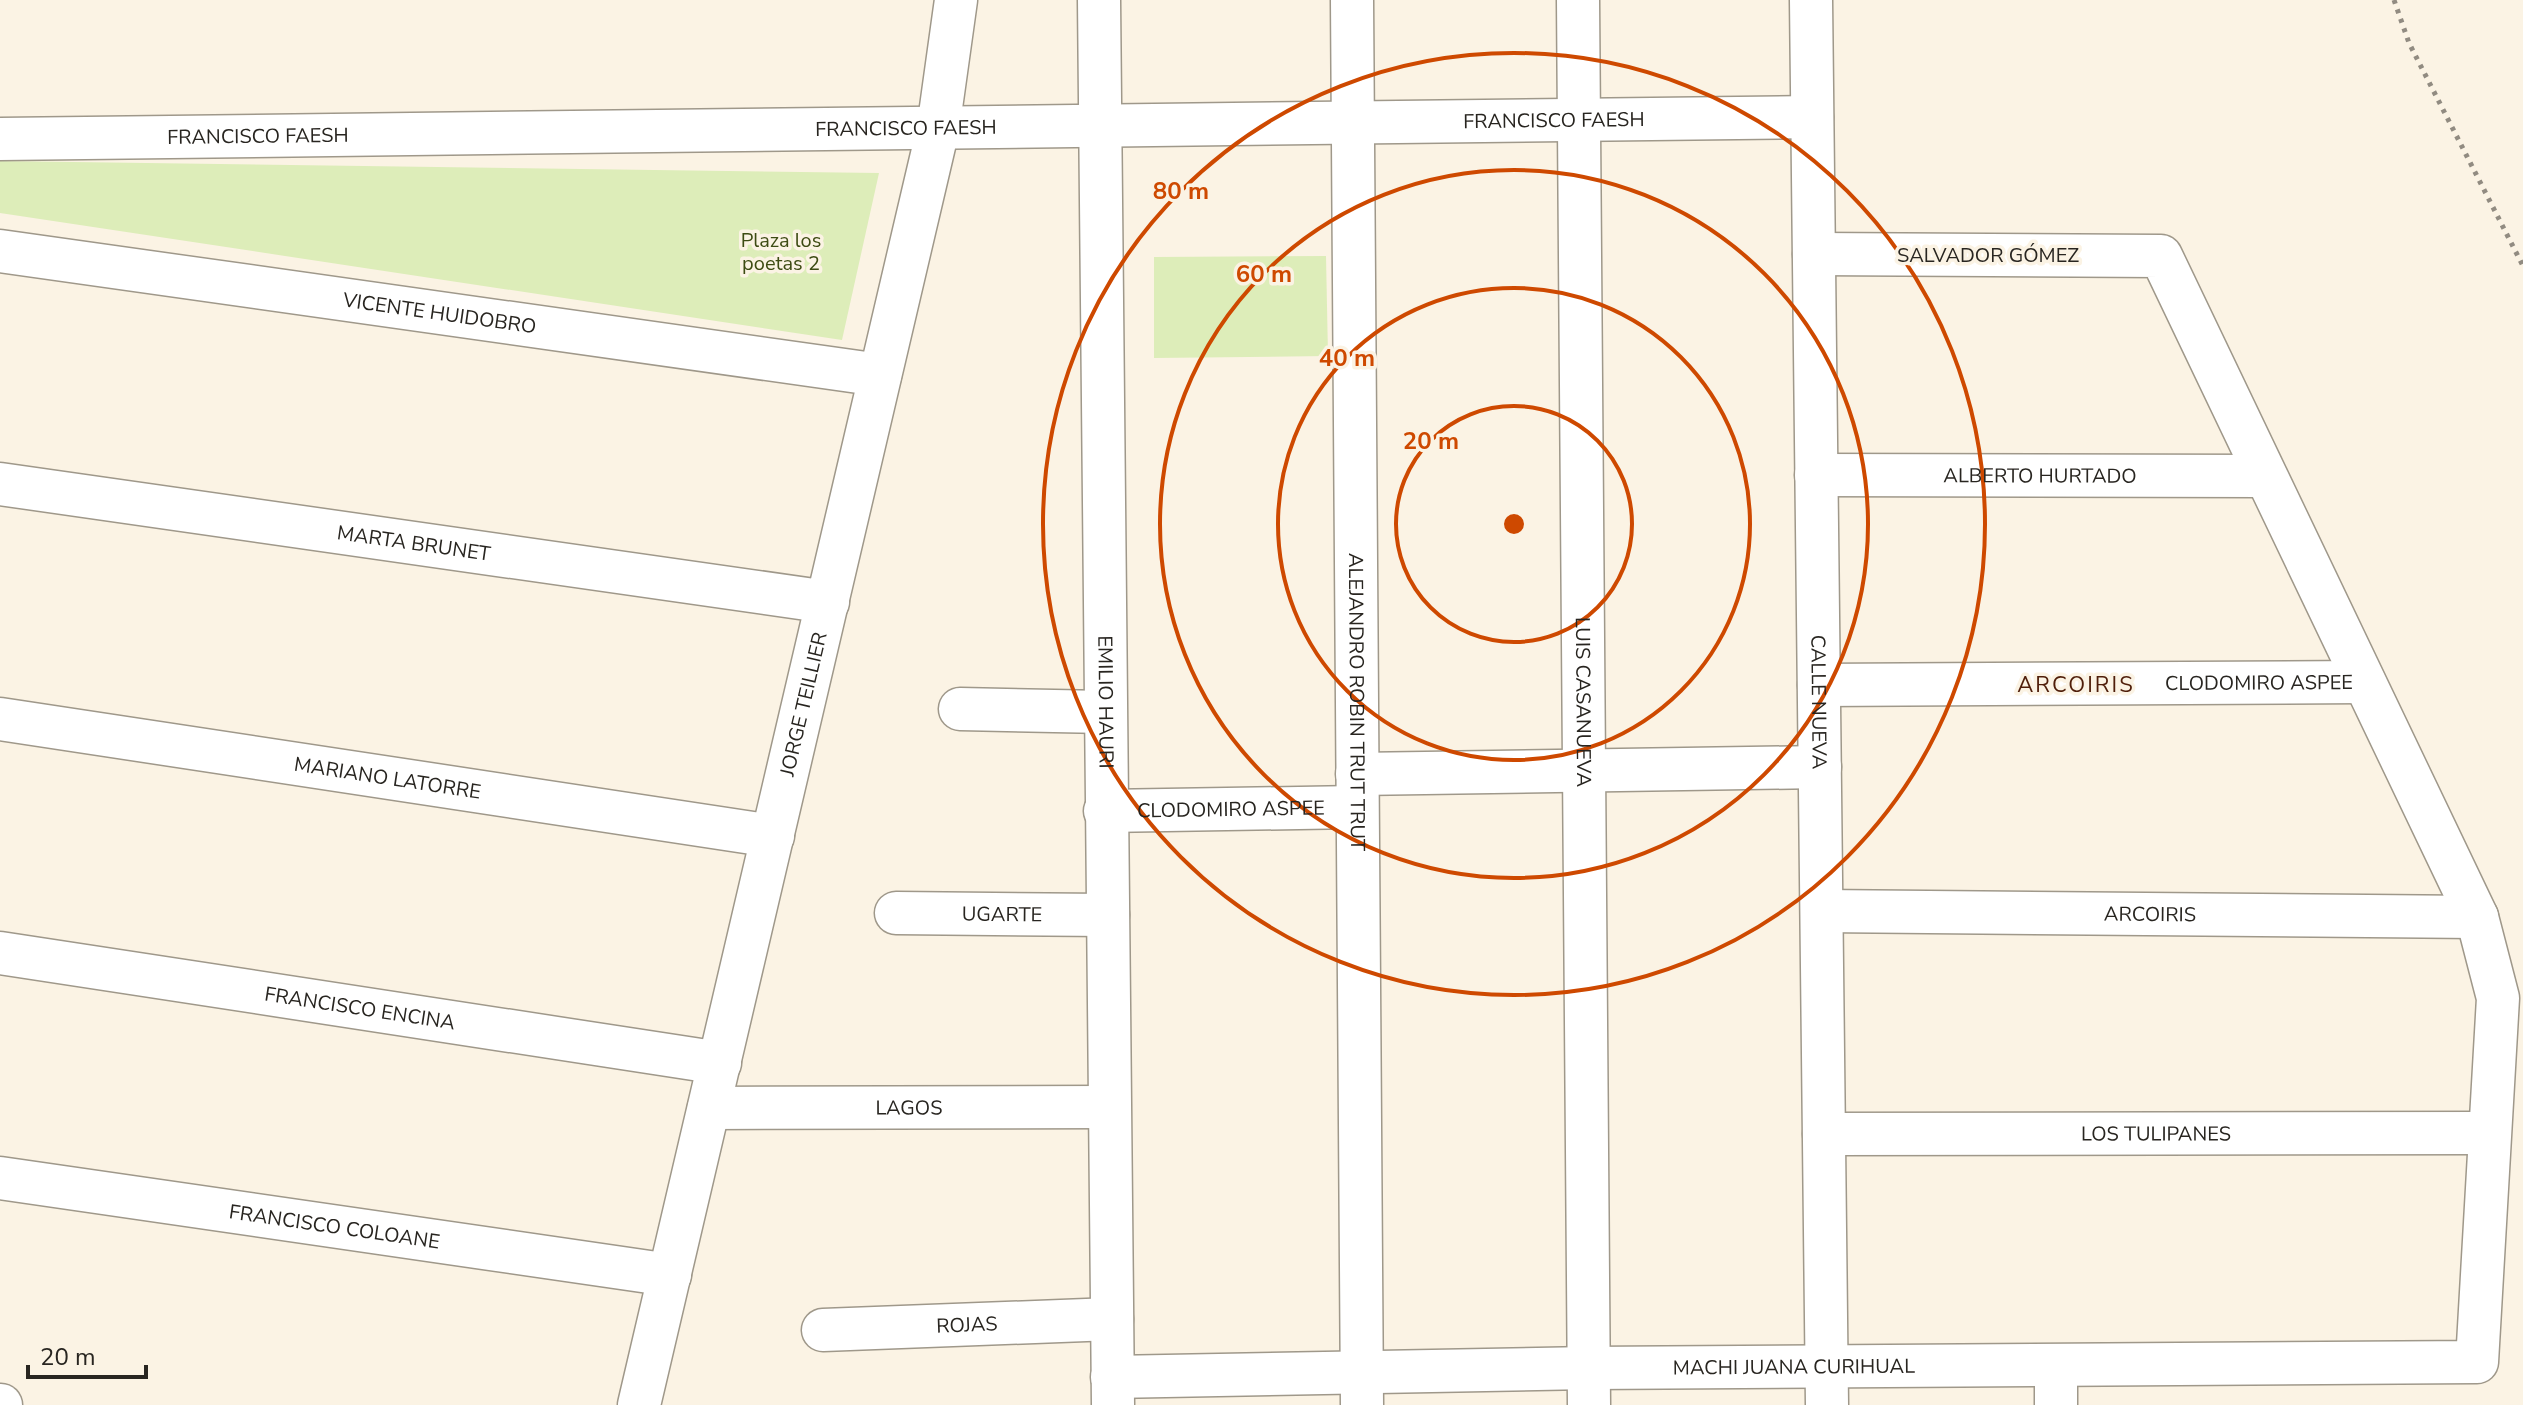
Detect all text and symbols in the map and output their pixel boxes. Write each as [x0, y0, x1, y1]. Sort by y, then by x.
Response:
street label: FRANCISCO FAESH [1463, 106, 1645, 135]
street label: FRANCISCO FAESH [815, 113, 997, 143]
street label: FRANCISCO FAESH [167, 121, 349, 150]
text: 80 m [1153, 175, 1209, 207]
park label: Plaza los poetas 2 [741, 227, 821, 277]
street label: SALVADOR GÓMEZ [1897, 242, 2079, 269]
text: 60 m [1236, 258, 1292, 290]
street label: VICENTE HUIDOBRO [340, 286, 538, 340]
text: 40 m [1319, 342, 1375, 374]
text: 20 m [1403, 425, 1459, 457]
street label: ALBERTO HURTADO [1943, 462, 2137, 489]
centre of rings [1500, 510, 1528, 538]
street label: MARTA BRUNET [335, 519, 492, 567]
street label: ALEJANDRO ROBIN TRUT TRUT [1342, 553, 1372, 851]
street label: LUIS CASANUEVA [1569, 617, 1598, 788]
street label: JORGE TEILLIER [773, 629, 833, 780]
street label: EMILIO HAURI [1092, 635, 1120, 769]
street label: CALLE NUEVA [1805, 635, 1833, 770]
street label: CLODOMIRO ASPEE [2165, 669, 2353, 697]
district label: ARCOIRIS [2017, 670, 2135, 700]
street label: MARIANO LATORRE [292, 750, 483, 805]
street label: CLODOMIRO ASPEE [1137, 794, 1325, 824]
street label: UGARTE [962, 900, 1042, 928]
street label: ARCOIRIS [2104, 900, 2196, 928]
street label: FRANCISCO ENCINA [263, 980, 457, 1036]
street label: LAGOS [875, 1094, 943, 1121]
street label: LOS TULIPANES [2081, 1120, 2231, 1147]
street label: FRANCISCO COLOANE [227, 1198, 442, 1255]
street label: ROJAS [936, 1310, 998, 1339]
scale bar [28, 1329, 146, 1379]
text: 20 m [40, 1341, 96, 1373]
street label: MACHI JUANA CURIHUAL [1673, 1352, 1915, 1381]

